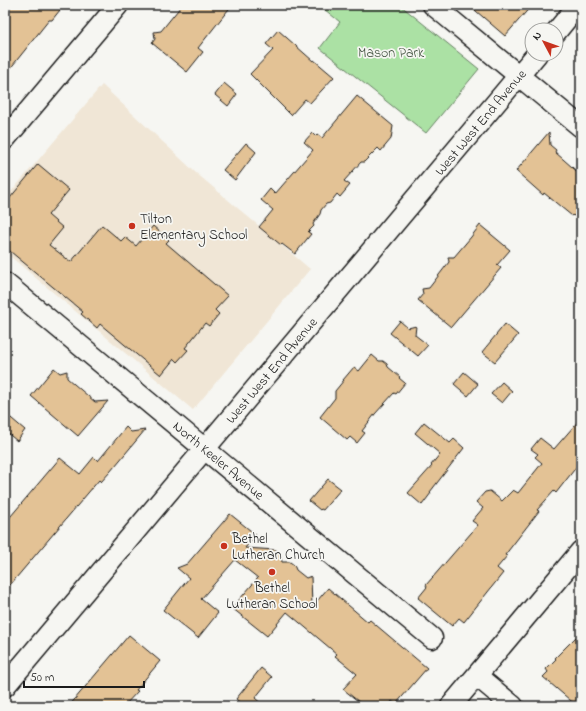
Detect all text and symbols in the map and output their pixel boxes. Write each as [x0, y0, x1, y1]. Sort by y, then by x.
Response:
north arrow [524, 22, 564, 62]
text: N [529, 28, 546, 44]
park label: Mason Park [358, 43, 425, 64]
street label: West West End Avenue [430, 65, 533, 181]
place label: Tilton Elementary School [140, 209, 247, 247]
marker: Tilton Elementary School [127, 221, 137, 231]
street label: West West End Avenue [221, 313, 324, 429]
street label: North Keeler Avenue [168, 417, 269, 506]
place label: Bethel Lutheran Church [231, 529, 325, 566]
marker: Bethel Lutheran Church [219, 541, 229, 551]
marker: Bethel Lutheran School [267, 567, 277, 577]
place label: Bethel Lutheran School [226, 578, 318, 615]
scale bar [24, 663, 144, 689]
text: 50 m [30, 669, 54, 687]

